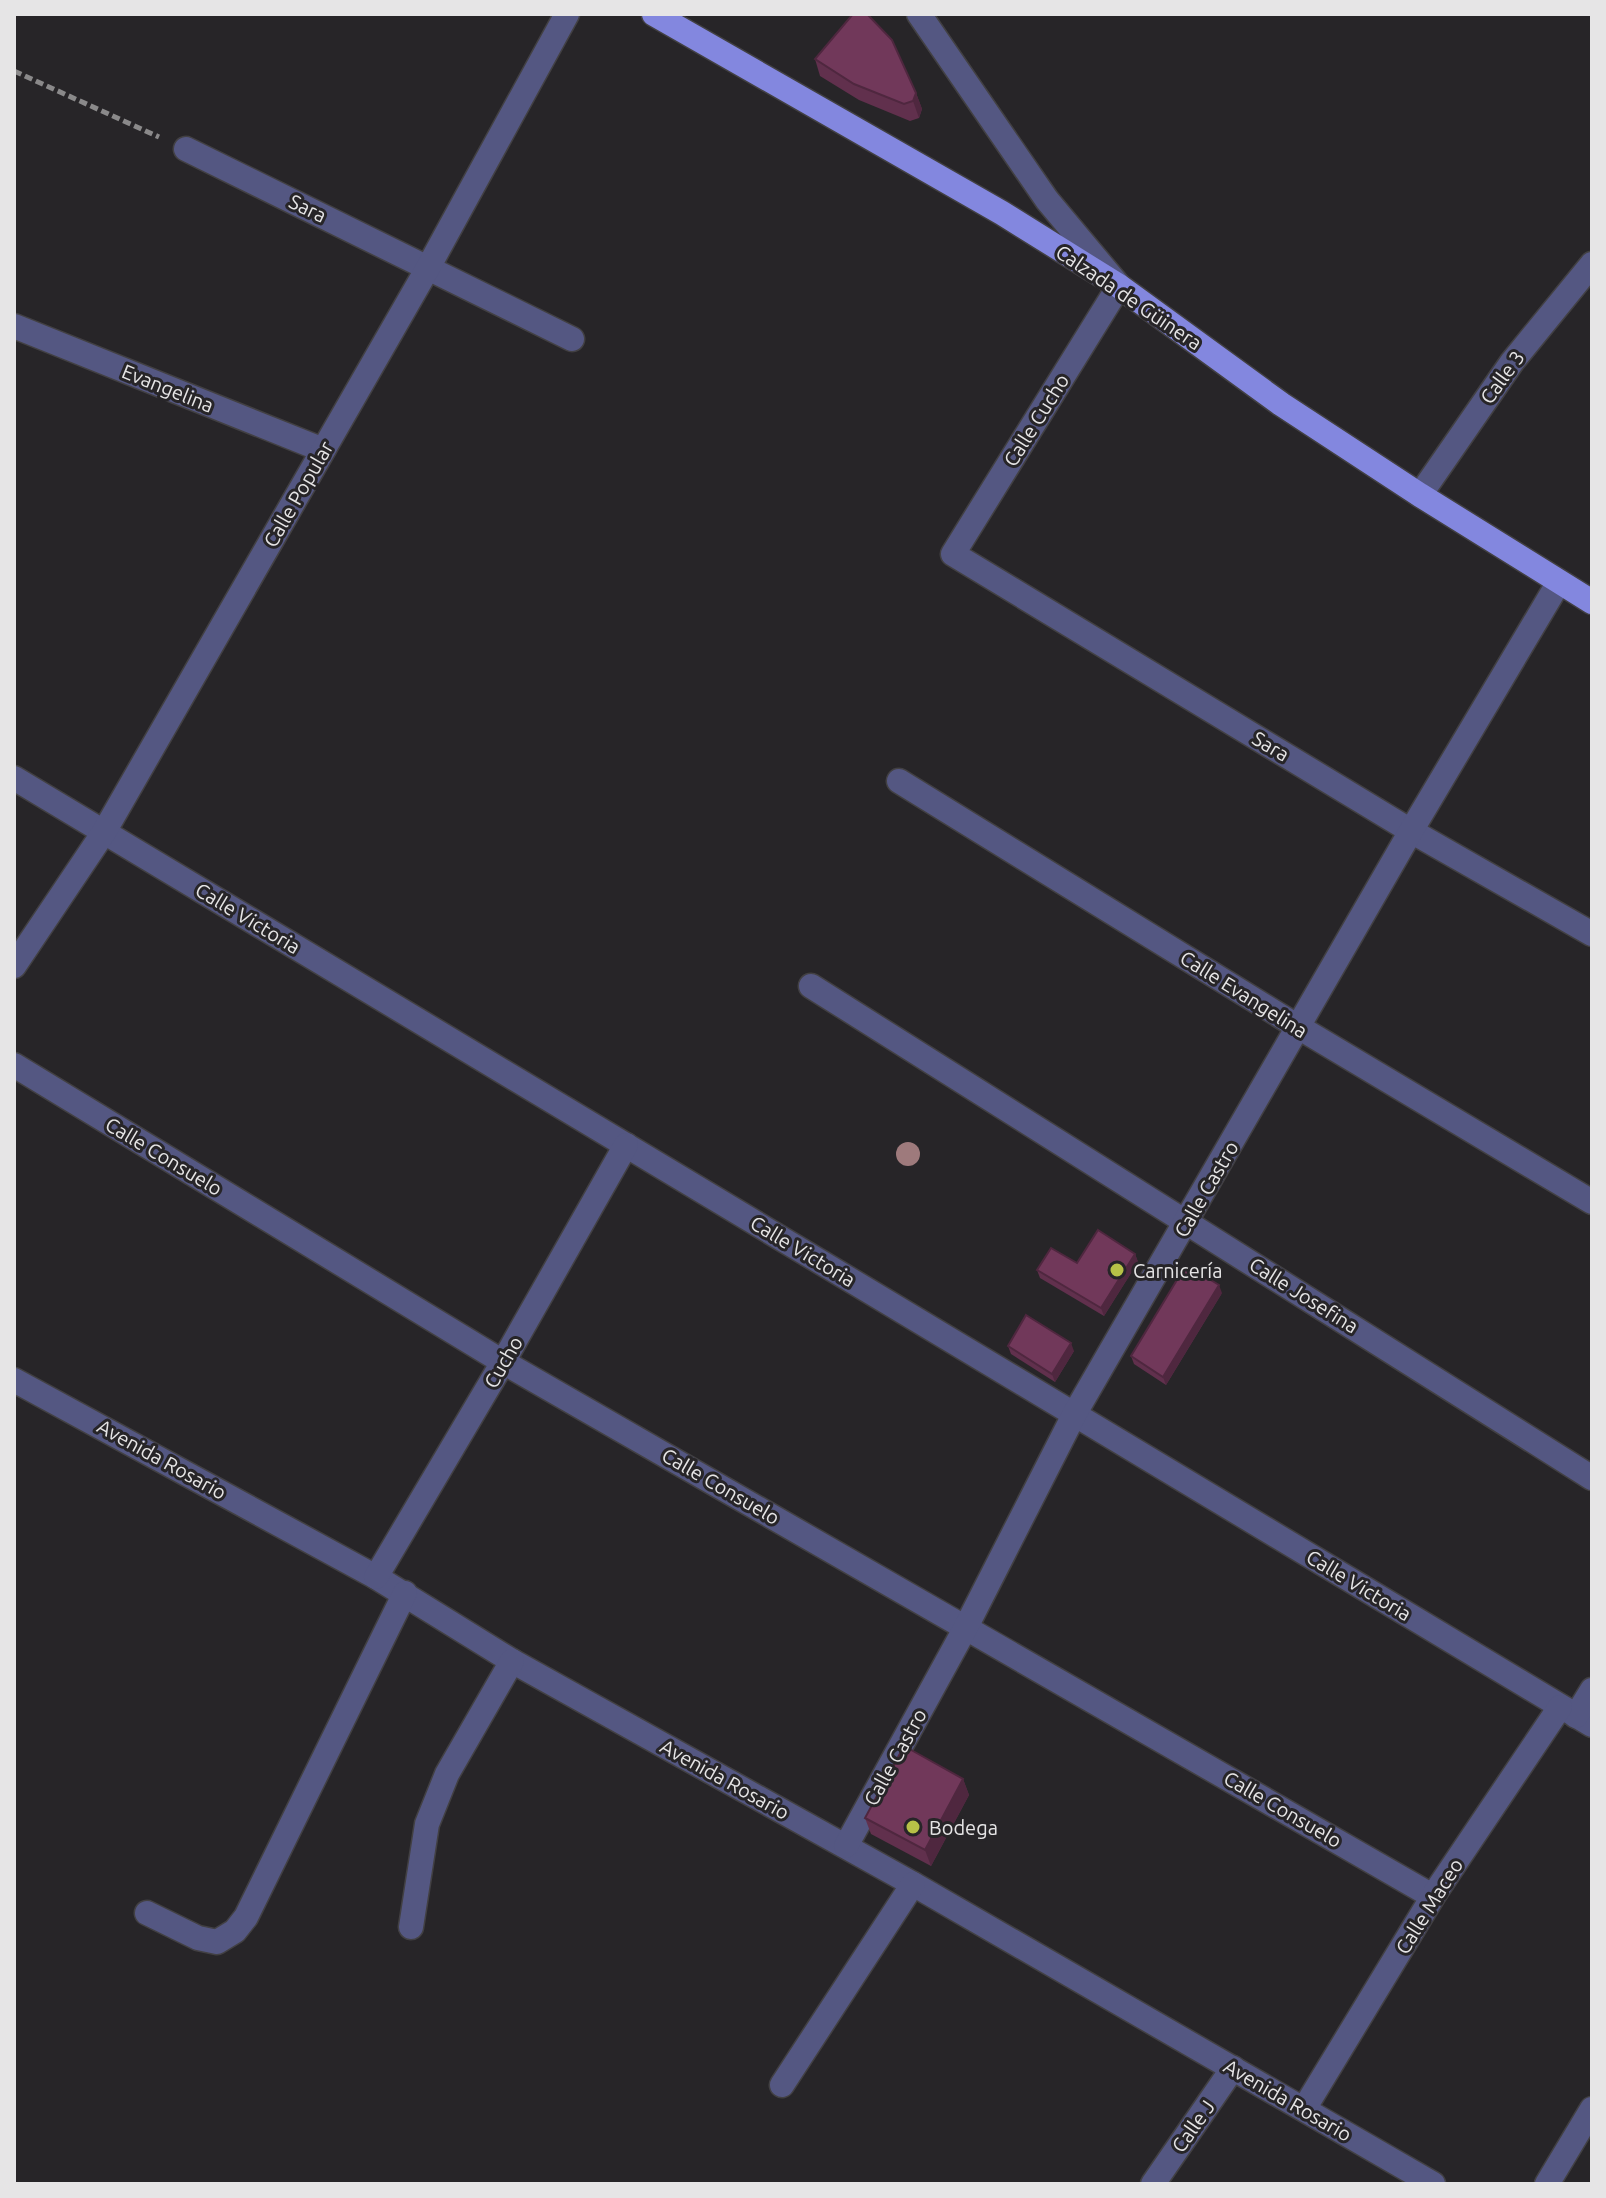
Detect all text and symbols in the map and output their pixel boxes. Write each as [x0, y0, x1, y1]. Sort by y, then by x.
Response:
street label: Sara [286, 189, 330, 227]
street label: Calzada de Güinera [1052, 240, 1206, 354]
street label: Calle 3 [1475, 346, 1529, 408]
street label: Evangelina [119, 359, 217, 417]
street label: Calle Cucho [999, 370, 1073, 470]
street label: Calle Popular [258, 437, 338, 551]
street label: Sara [1249, 726, 1293, 766]
street label: Calle Victoria [191, 878, 305, 958]
street label: Calle Evangelina [1176, 946, 1312, 1042]
street label: Calle Consuelo [101, 1112, 227, 1200]
street label: Calle Castro [1169, 1137, 1243, 1241]
street label: Calle Victoria [746, 1211, 860, 1291]
street label: Calle Josefina [1245, 1252, 1363, 1338]
place label: Carnicería [1133, 1259, 1222, 1282]
marker: Carnicería [1108, 1261, 1126, 1279]
street label: Cucho [479, 1332, 527, 1392]
street label: Avenida Rosario [94, 1414, 230, 1504]
street label: Calle Consuelo [658, 1443, 784, 1529]
street label: Calle Victoria [1302, 1545, 1416, 1625]
street label: Calle Castro [859, 1705, 931, 1809]
street label: Avenida Rosario [657, 1734, 793, 1824]
street label: Calle Consuelo [1220, 1766, 1346, 1852]
place label: Bodega [929, 1816, 998, 1839]
marker: Bodega [904, 1818, 922, 1836]
street label: Calle Maceo [1391, 1854, 1467, 1958]
street label: Avenida Rosario [1220, 2054, 1356, 2146]
street label: Calle J [1167, 2095, 1219, 2157]

